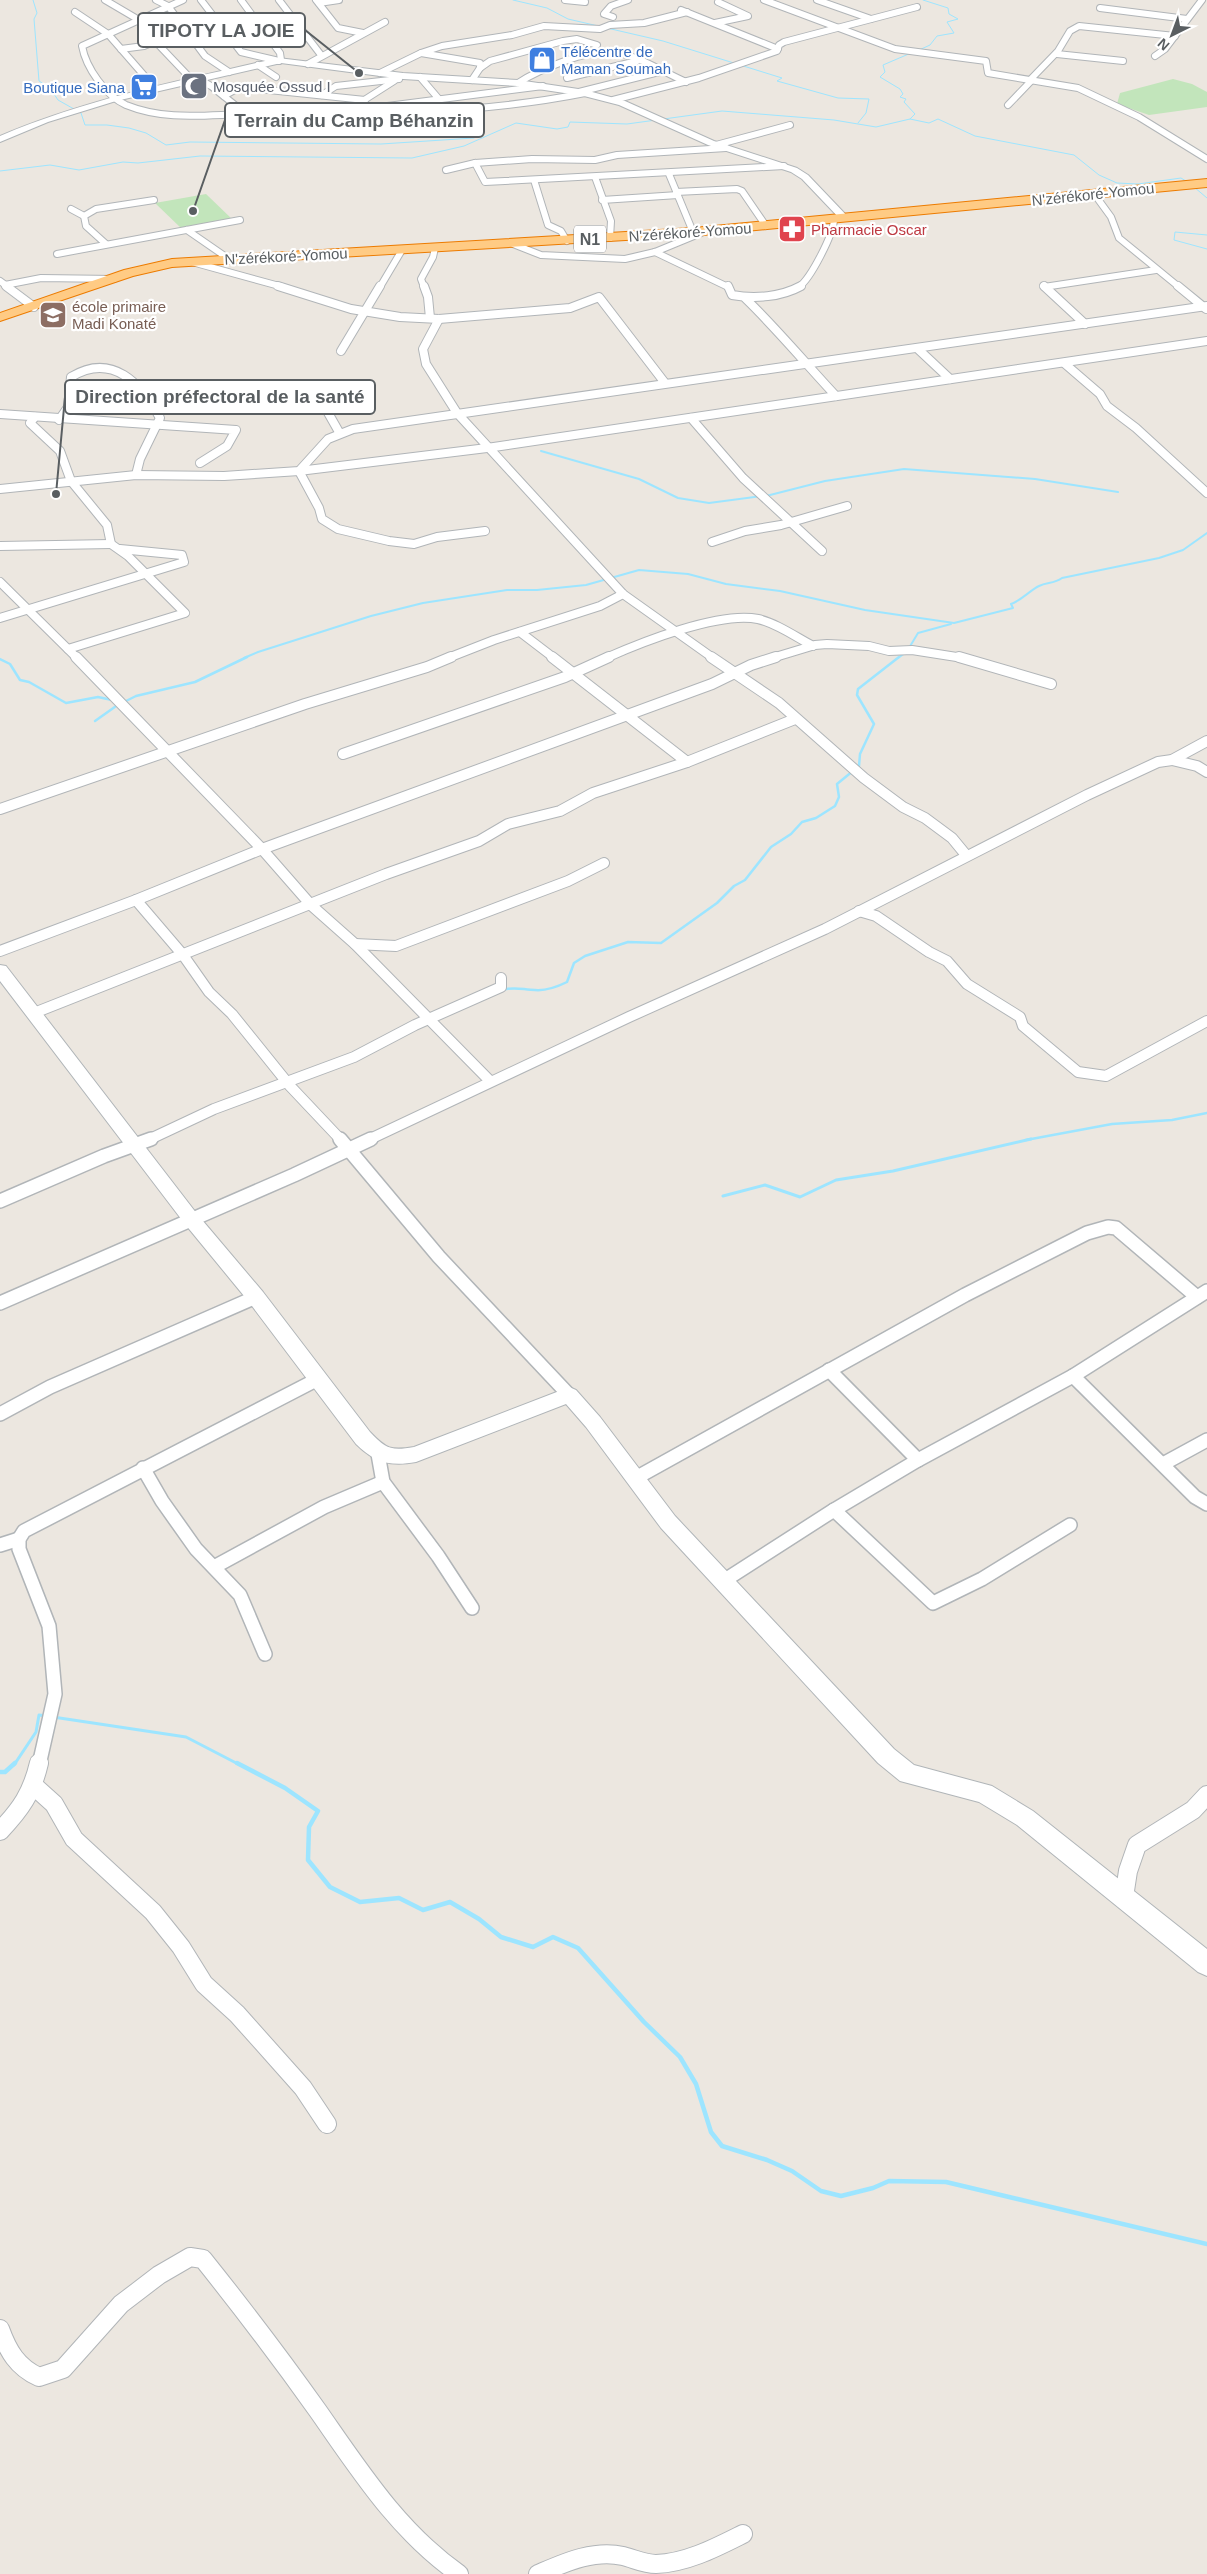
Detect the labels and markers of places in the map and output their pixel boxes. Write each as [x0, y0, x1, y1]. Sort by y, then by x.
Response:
callout: TIPOTY LA JOIE [138, 13, 305, 47]
place label: Télécentre de Maman Soumah [561, 43, 671, 77]
shop icon: Télécentre de Maman Soumah [527, 45, 557, 75]
mosque icon: Mosquée Ossud I [179, 71, 209, 101]
supermarket icon: Boutique Siana [129, 72, 159, 102]
place label: Mosquée Ossud I [213, 78, 331, 95]
place label: Boutique Siana [23, 79, 126, 96]
callout: Terrain du Camp Béhanzin [225, 103, 484, 137]
pharmacy icon: Pharmacie Oscar [777, 214, 807, 244]
place label: Pharmacie Oscar [811, 221, 927, 238]
place label: école primaire Madi Konaté [72, 298, 166, 332]
school or university icon: école primaire Madi Konaté [38, 300, 68, 330]
callout: Direction préfectoral de la santé [65, 380, 375, 414]

